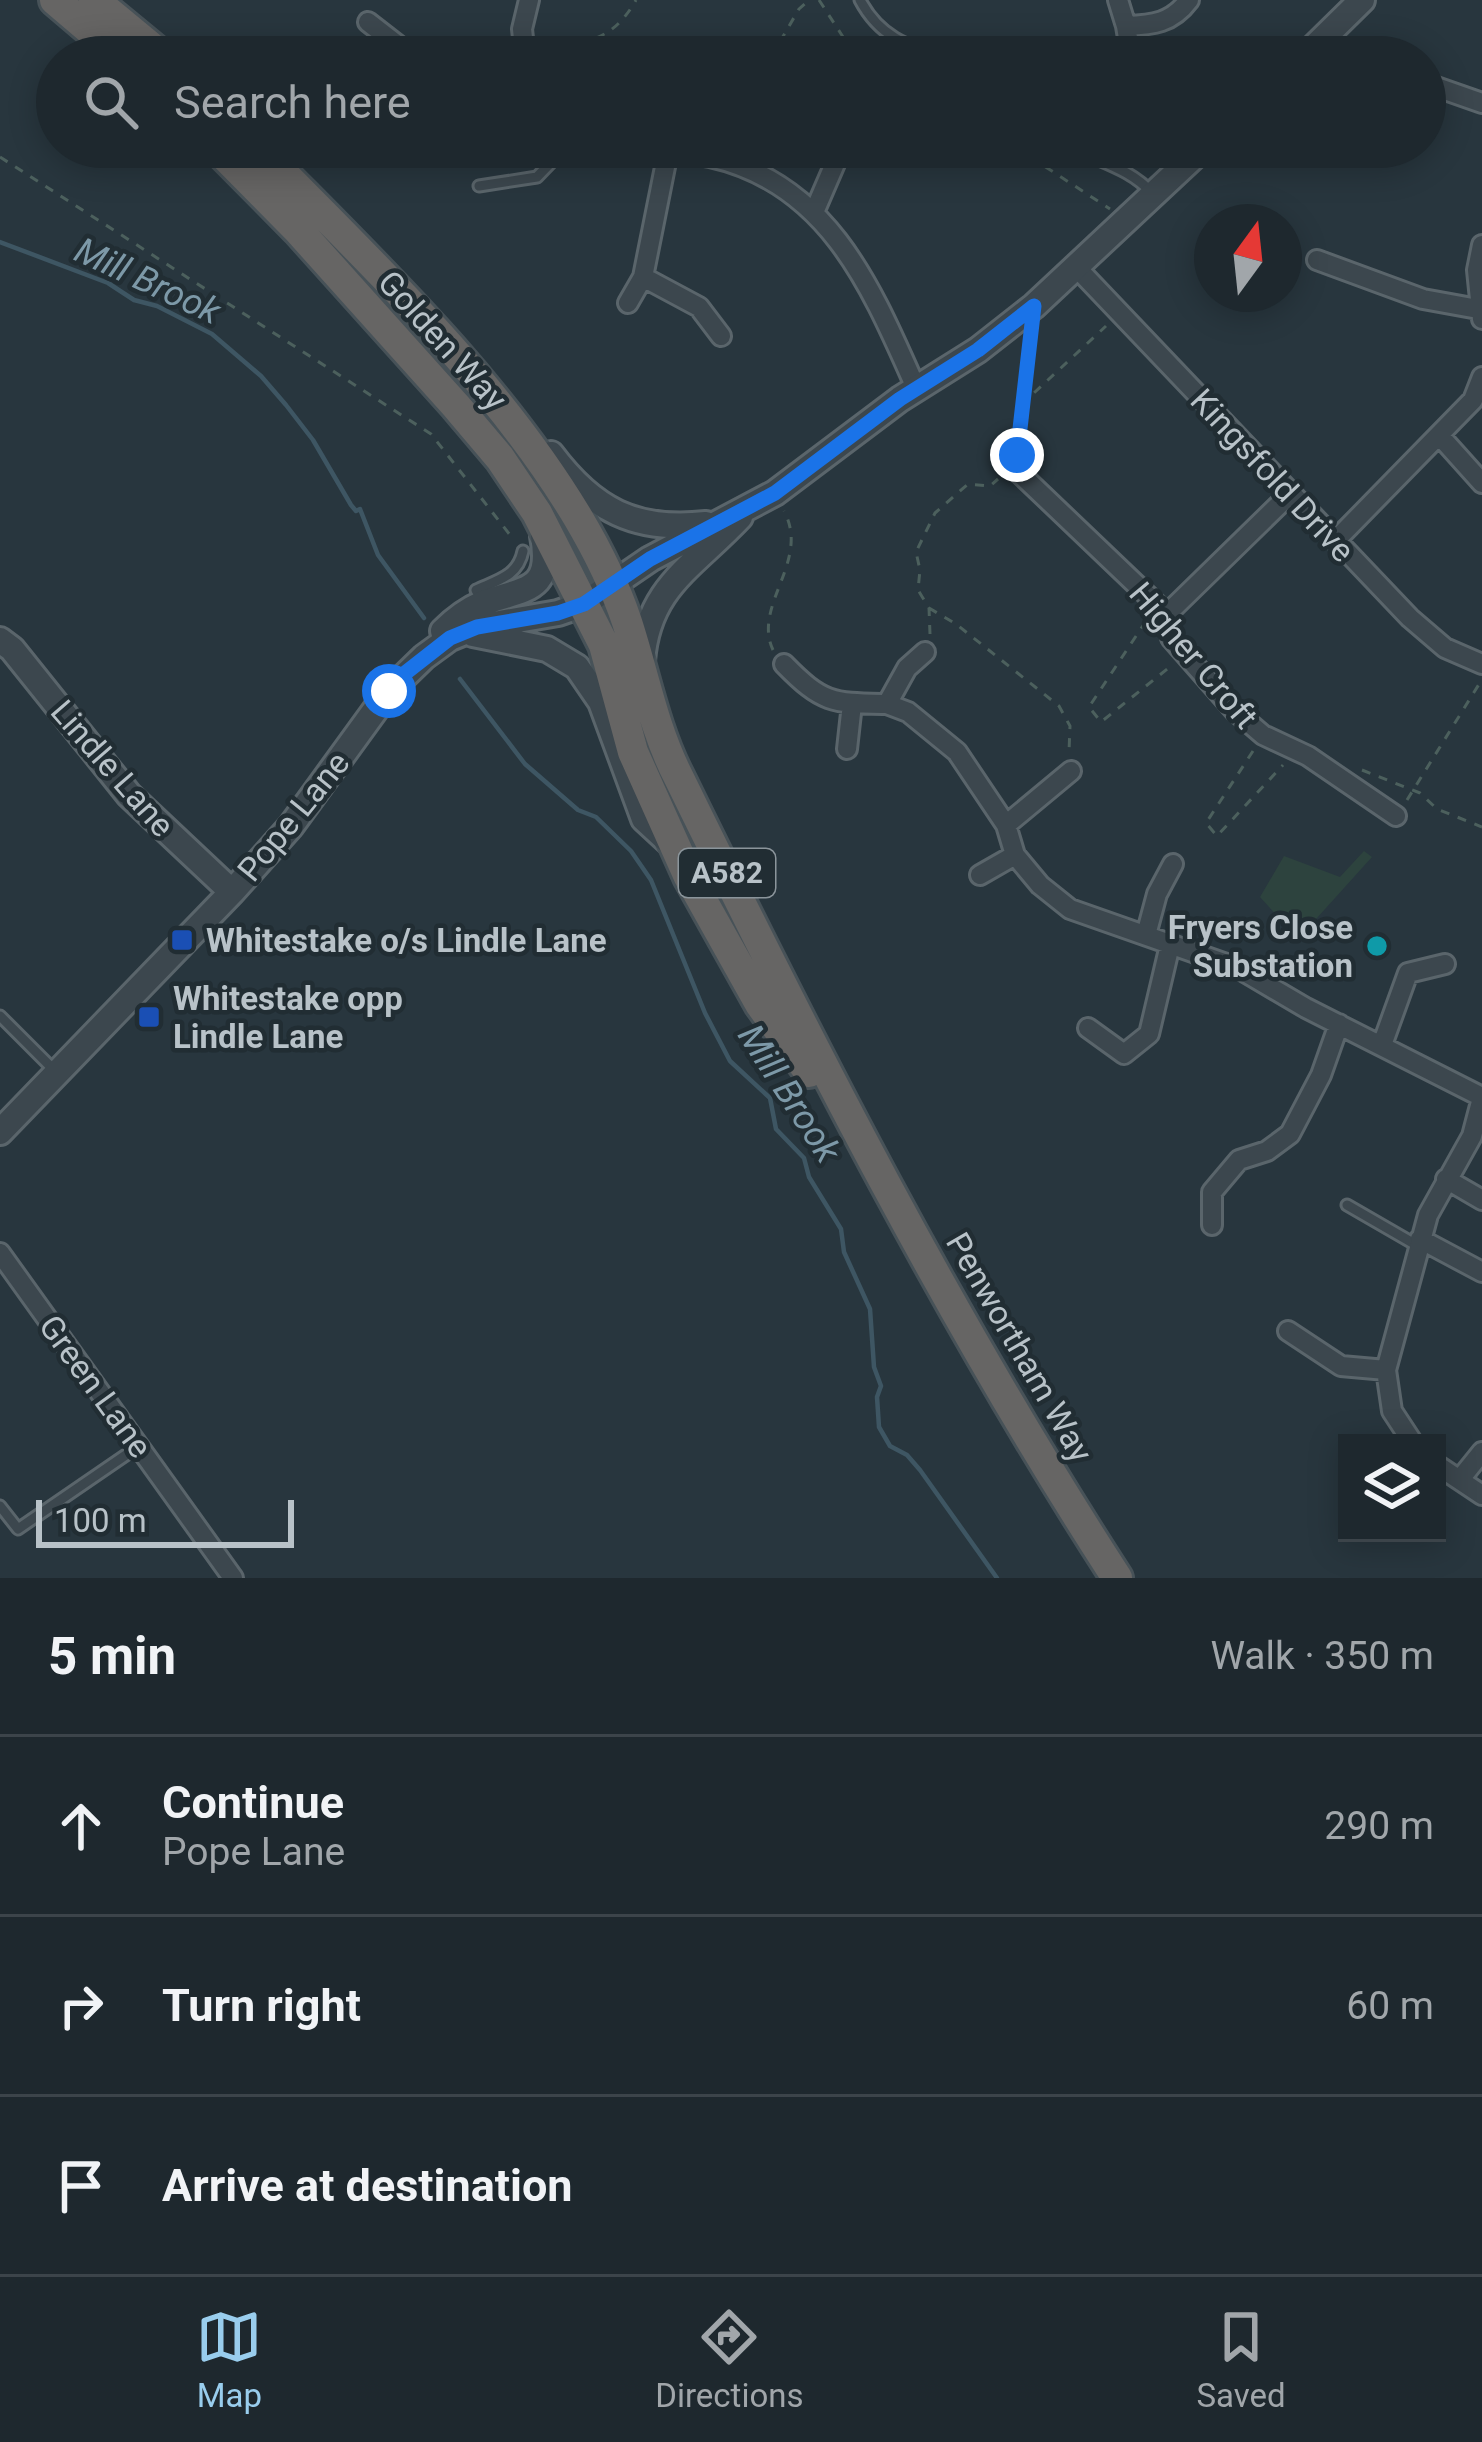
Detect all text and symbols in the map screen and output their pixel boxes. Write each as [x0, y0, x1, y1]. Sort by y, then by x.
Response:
search box [36, 36, 1446, 168]
icon: search [78, 69, 144, 135]
text: Search here [174, 76, 411, 129]
north arrow [1194, 204, 1302, 312]
water label: Mill Brook [68, 229, 228, 333]
street label: Golden Way [370, 263, 516, 418]
street label: Kingsfold Drive [1183, 381, 1363, 570]
route end [990, 428, 1044, 482]
street label: Higher Croft [1121, 574, 1266, 736]
route start [362, 664, 416, 718]
street label: Lindle Lane [43, 692, 182, 844]
street label: Pope Lane [229, 744, 357, 889]
road number: A582 [679, 849, 775, 897]
place label: Fryers Close Substation [1168, 908, 1353, 985]
place label: Whitestake o/s Lindle Lane [206, 921, 606, 960]
marker: Whitestake o/s Lindle Lane [169, 927, 195, 953]
marker: Fryers Close Substation [1364, 933, 1390, 959]
place label: Whitestake opp Lindle Lane [173, 979, 403, 1056]
marker: Whitestake opp Lindle Lane [136, 1004, 162, 1030]
water label: Mill Brook [729, 1017, 850, 1171]
street label: Penwortham Way [938, 1226, 1101, 1469]
street label: Green Lane [31, 1308, 160, 1465]
map controls [1338, 1434, 1446, 1542]
button: layers [1338, 1434, 1446, 1542]
scale bar [36, 1494, 294, 1547]
text: 100 m [54, 1501, 147, 1540]
text: 5 min [48, 1627, 176, 1686]
text: Walk · 350 m [1210, 1633, 1434, 1679]
text: Continue [162, 1776, 344, 1829]
icon: ahead [48, 1793, 114, 1859]
text: 290 m [1324, 1803, 1434, 1849]
text: Pope Lane [162, 1829, 345, 1875]
icon: right [48, 1973, 114, 2039]
text: Turn right [162, 1979, 361, 2032]
text: 60 m [1346, 1983, 1434, 2029]
icon: arrive [48, 2153, 114, 2219]
text: Arrive at destination [162, 2159, 573, 2212]
tab: Map [196, 2304, 262, 2415]
tab: Directions [655, 2304, 804, 2415]
tab: Saved [1196, 2304, 1286, 2415]

